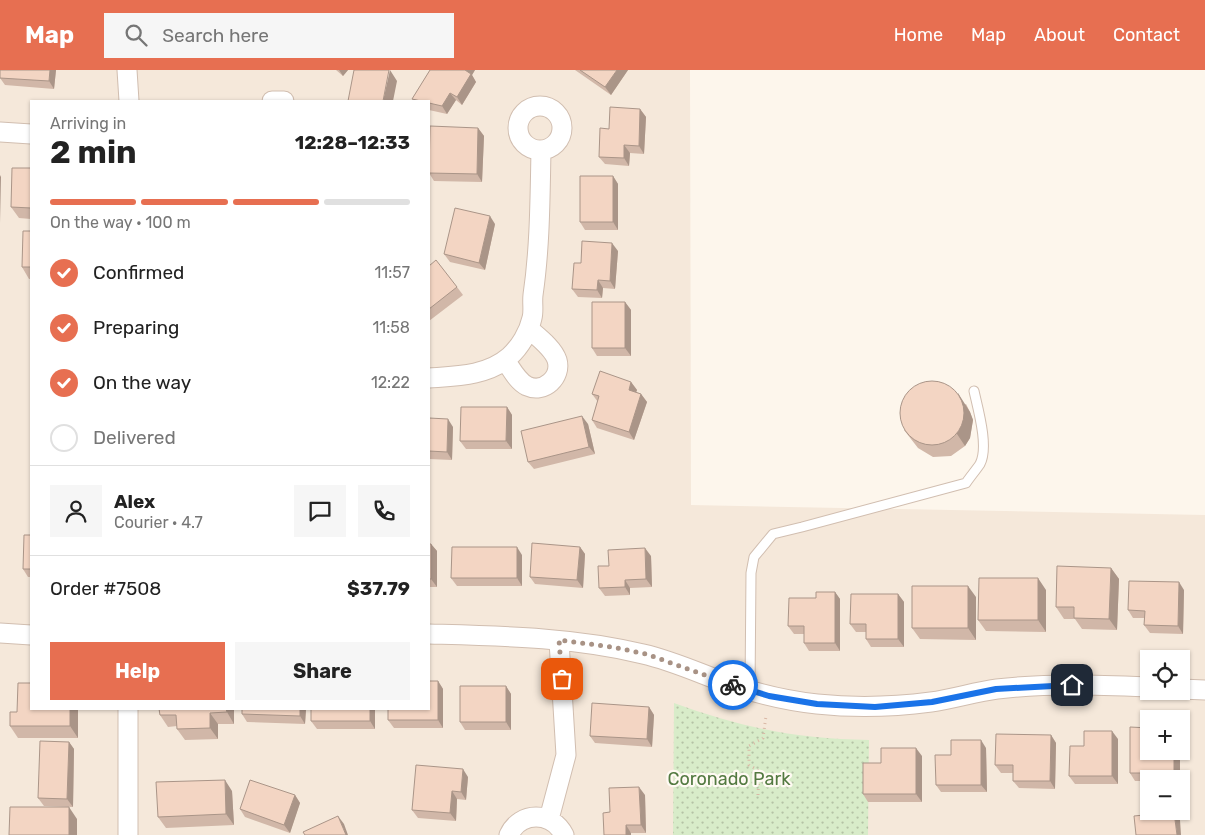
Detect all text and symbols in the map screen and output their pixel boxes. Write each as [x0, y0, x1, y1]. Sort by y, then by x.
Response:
search box [104, 13, 454, 58]
text: Map [25, 21, 74, 49]
icon: search [122, 21, 150, 49]
text: Search here [162, 24, 269, 47]
text: Home [894, 24, 943, 46]
text: Map [971, 24, 1006, 46]
text: About [1034, 24, 1085, 46]
text: Contact [1113, 24, 1180, 46]
text: Arriving in [50, 114, 126, 133]
text: 12:28–12:33 [295, 131, 410, 154]
text: 2 min [50, 133, 137, 171]
text: On the way · 100 m [50, 213, 191, 232]
icon: check [50, 259, 78, 287]
text: Confirmed [93, 261, 184, 284]
text: 11:57 [374, 263, 410, 282]
icon: check [50, 314, 78, 342]
text: Preparing [93, 316, 179, 339]
text: 11:58 [373, 318, 410, 337]
icon: check [50, 369, 78, 397]
text: On the way [93, 371, 191, 394]
text: 12:22 [371, 373, 410, 392]
text: Delivered [93, 426, 176, 449]
button: person [50, 485, 102, 537]
button: chat [294, 485, 346, 537]
button: phone [358, 485, 410, 537]
text: Alex [114, 490, 155, 513]
text: Courier · 4.7 [114, 513, 203, 532]
text: Order #7508 [50, 577, 161, 600]
text: $37.79 [347, 577, 410, 600]
button: Help [50, 642, 225, 700]
button: Share [235, 642, 410, 700]
map controls [1140, 650, 1190, 820]
button: locate [1140, 650, 1190, 700]
pin [541, 658, 583, 700]
courier [708, 660, 758, 710]
pin [1051, 664, 1093, 706]
icon: bag [548, 665, 576, 693]
icon: bike [719, 671, 747, 699]
icon: home [1058, 671, 1086, 699]
button: + [1140, 710, 1190, 760]
park label: Coronado Park [667, 768, 791, 790]
button: − [1140, 770, 1190, 820]

